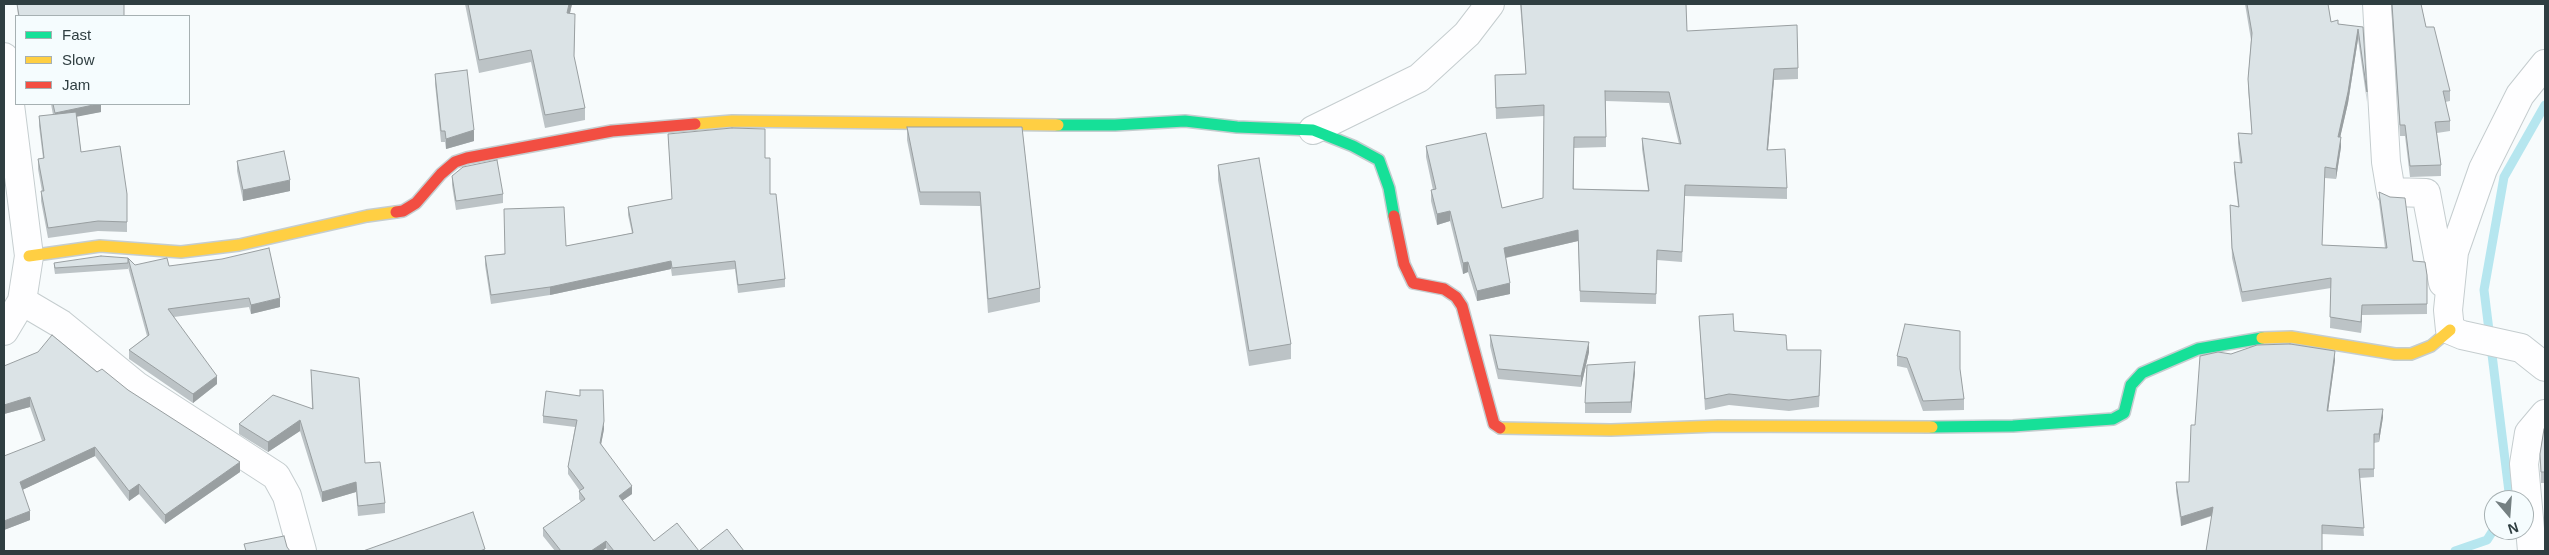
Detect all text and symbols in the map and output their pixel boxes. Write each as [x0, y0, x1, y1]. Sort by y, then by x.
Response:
legend [15, 15, 190, 105]
text: Fast [62, 26, 91, 43]
text: Slow [62, 51, 95, 68]
text: Jam [62, 76, 90, 93]
north arrow [2484, 490, 2534, 540]
text: N [2506, 519, 2521, 537]

